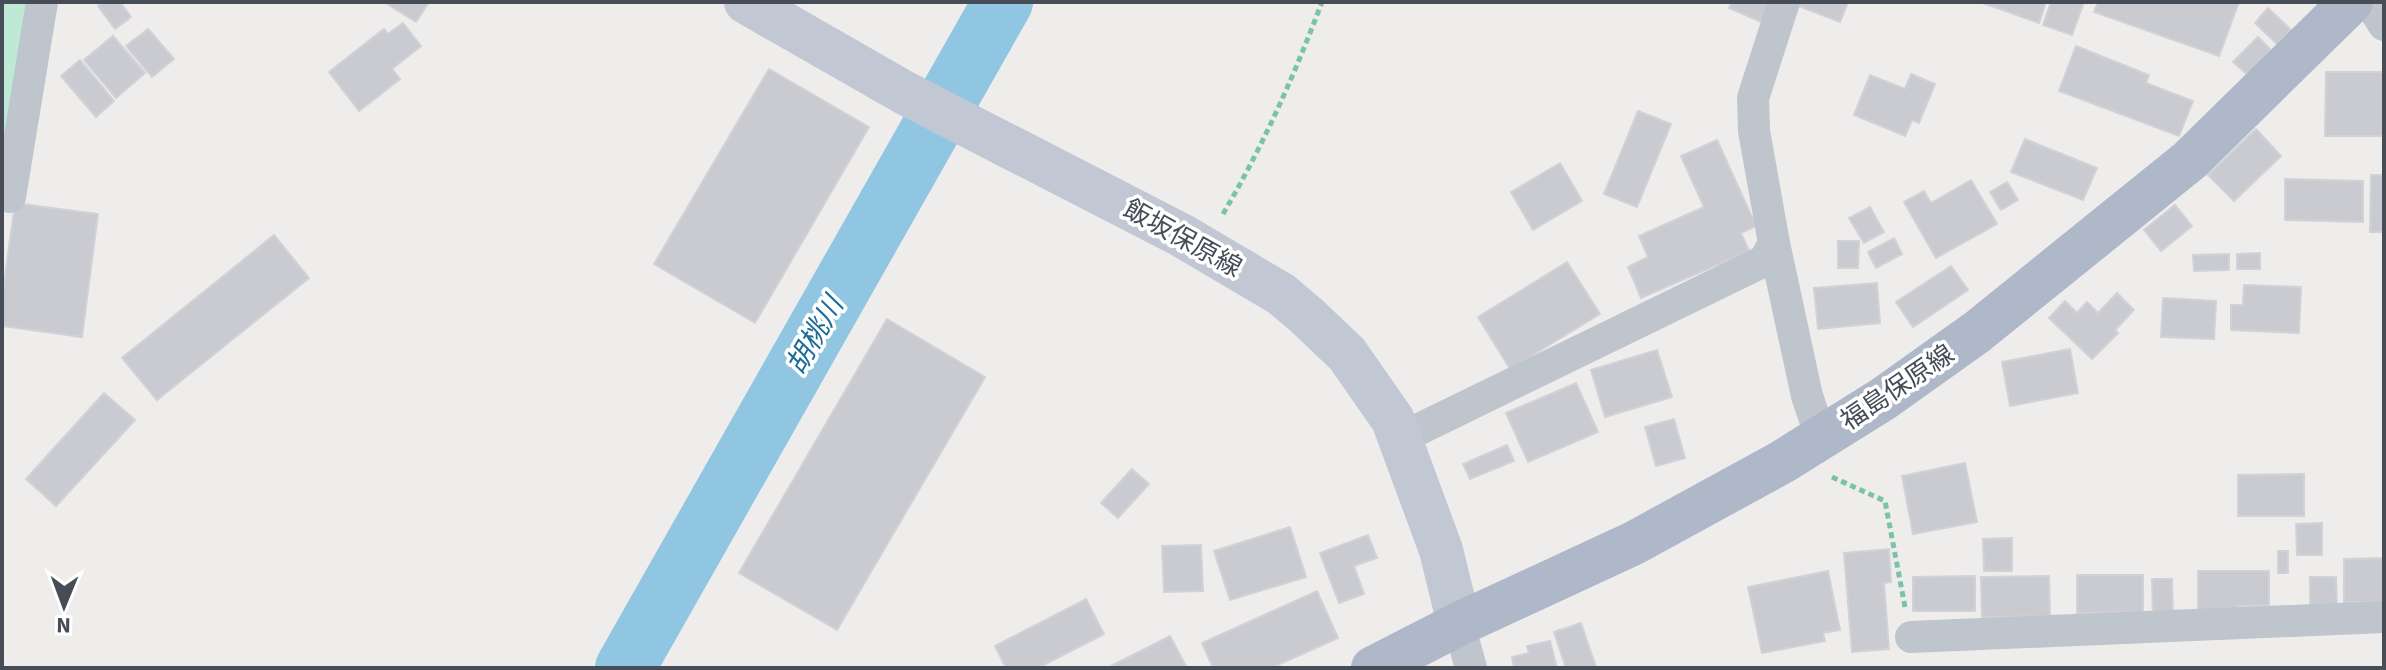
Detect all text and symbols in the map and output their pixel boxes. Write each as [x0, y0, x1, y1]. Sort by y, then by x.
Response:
street label: 飯坂保原線 [1117, 191, 1249, 286]
water label: 胡桃川 [777, 287, 855, 382]
street label: 福島保原線 [1833, 336, 1962, 439]
north arrow [24, 566, 104, 646]
text: N [56, 609, 71, 641]

